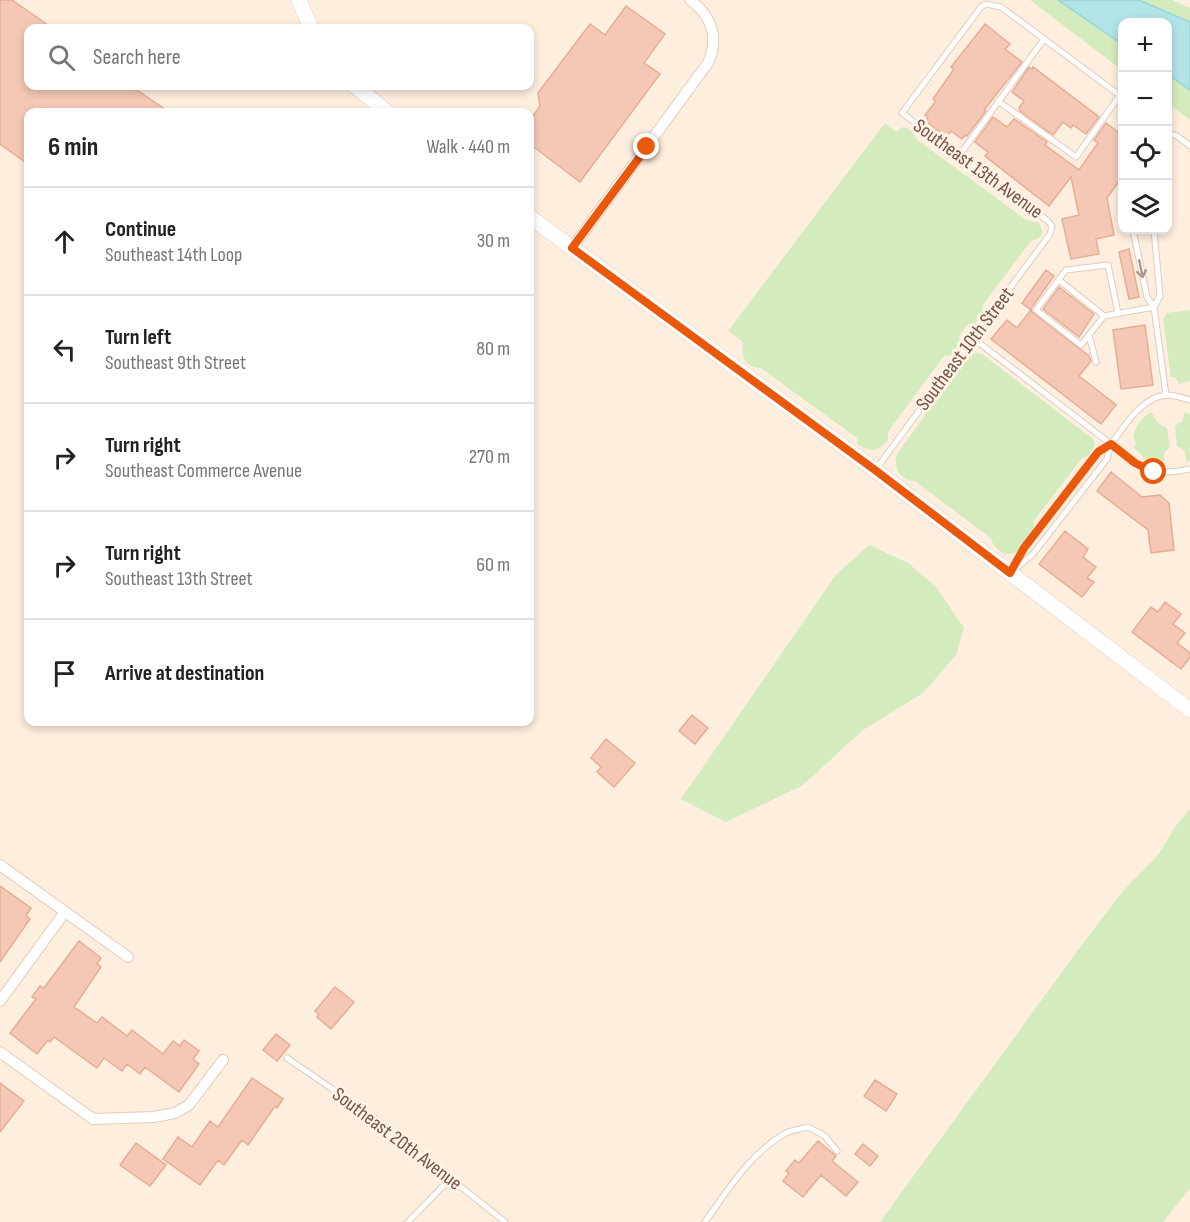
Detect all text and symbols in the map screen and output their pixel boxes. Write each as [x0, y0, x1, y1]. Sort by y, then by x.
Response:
map controls [1118, 18, 1172, 234]
button: + [1118, 18, 1172, 72]
search box [24, 24, 534, 90]
icon: search [45, 41, 78, 74]
text: Search here [93, 44, 180, 71]
button: − [1118, 72, 1172, 126]
street label: Southeast 13th Avenue [909, 114, 1047, 224]
button: locate [1118, 126, 1172, 180]
text: 6 min [48, 132, 98, 163]
route end [633, 133, 659, 159]
text: Walk · 440 m [426, 135, 510, 159]
button: layers [1118, 180, 1172, 234]
text: Continue [105, 216, 176, 243]
icon: ahead [48, 225, 81, 258]
text: 30 m [477, 229, 510, 253]
text: Southeast 14th Loop [105, 243, 242, 267]
one-way arrow [1136, 259, 1147, 279]
street label: Southeast 10th Street [911, 283, 1019, 415]
text: Turn left [105, 324, 171, 351]
icon: left [48, 333, 81, 366]
text: 80 m [476, 337, 510, 361]
text: Southeast 9th Street [105, 351, 246, 375]
text: Turn right [105, 432, 181, 459]
icon: right [48, 441, 81, 474]
text: 270 m [469, 445, 510, 469]
route start [1140, 458, 1166, 484]
text: Southeast Commerce Avenue [105, 459, 302, 483]
text: Turn right [105, 540, 181, 567]
icon: right [48, 549, 81, 582]
text: 60 m [476, 553, 510, 577]
text: Southeast 13th Street [105, 567, 253, 591]
icon: arrive [48, 657, 81, 690]
text: Arrive at destination [105, 660, 264, 687]
street label: Southeast 20th Avenue [327, 1082, 467, 1196]

